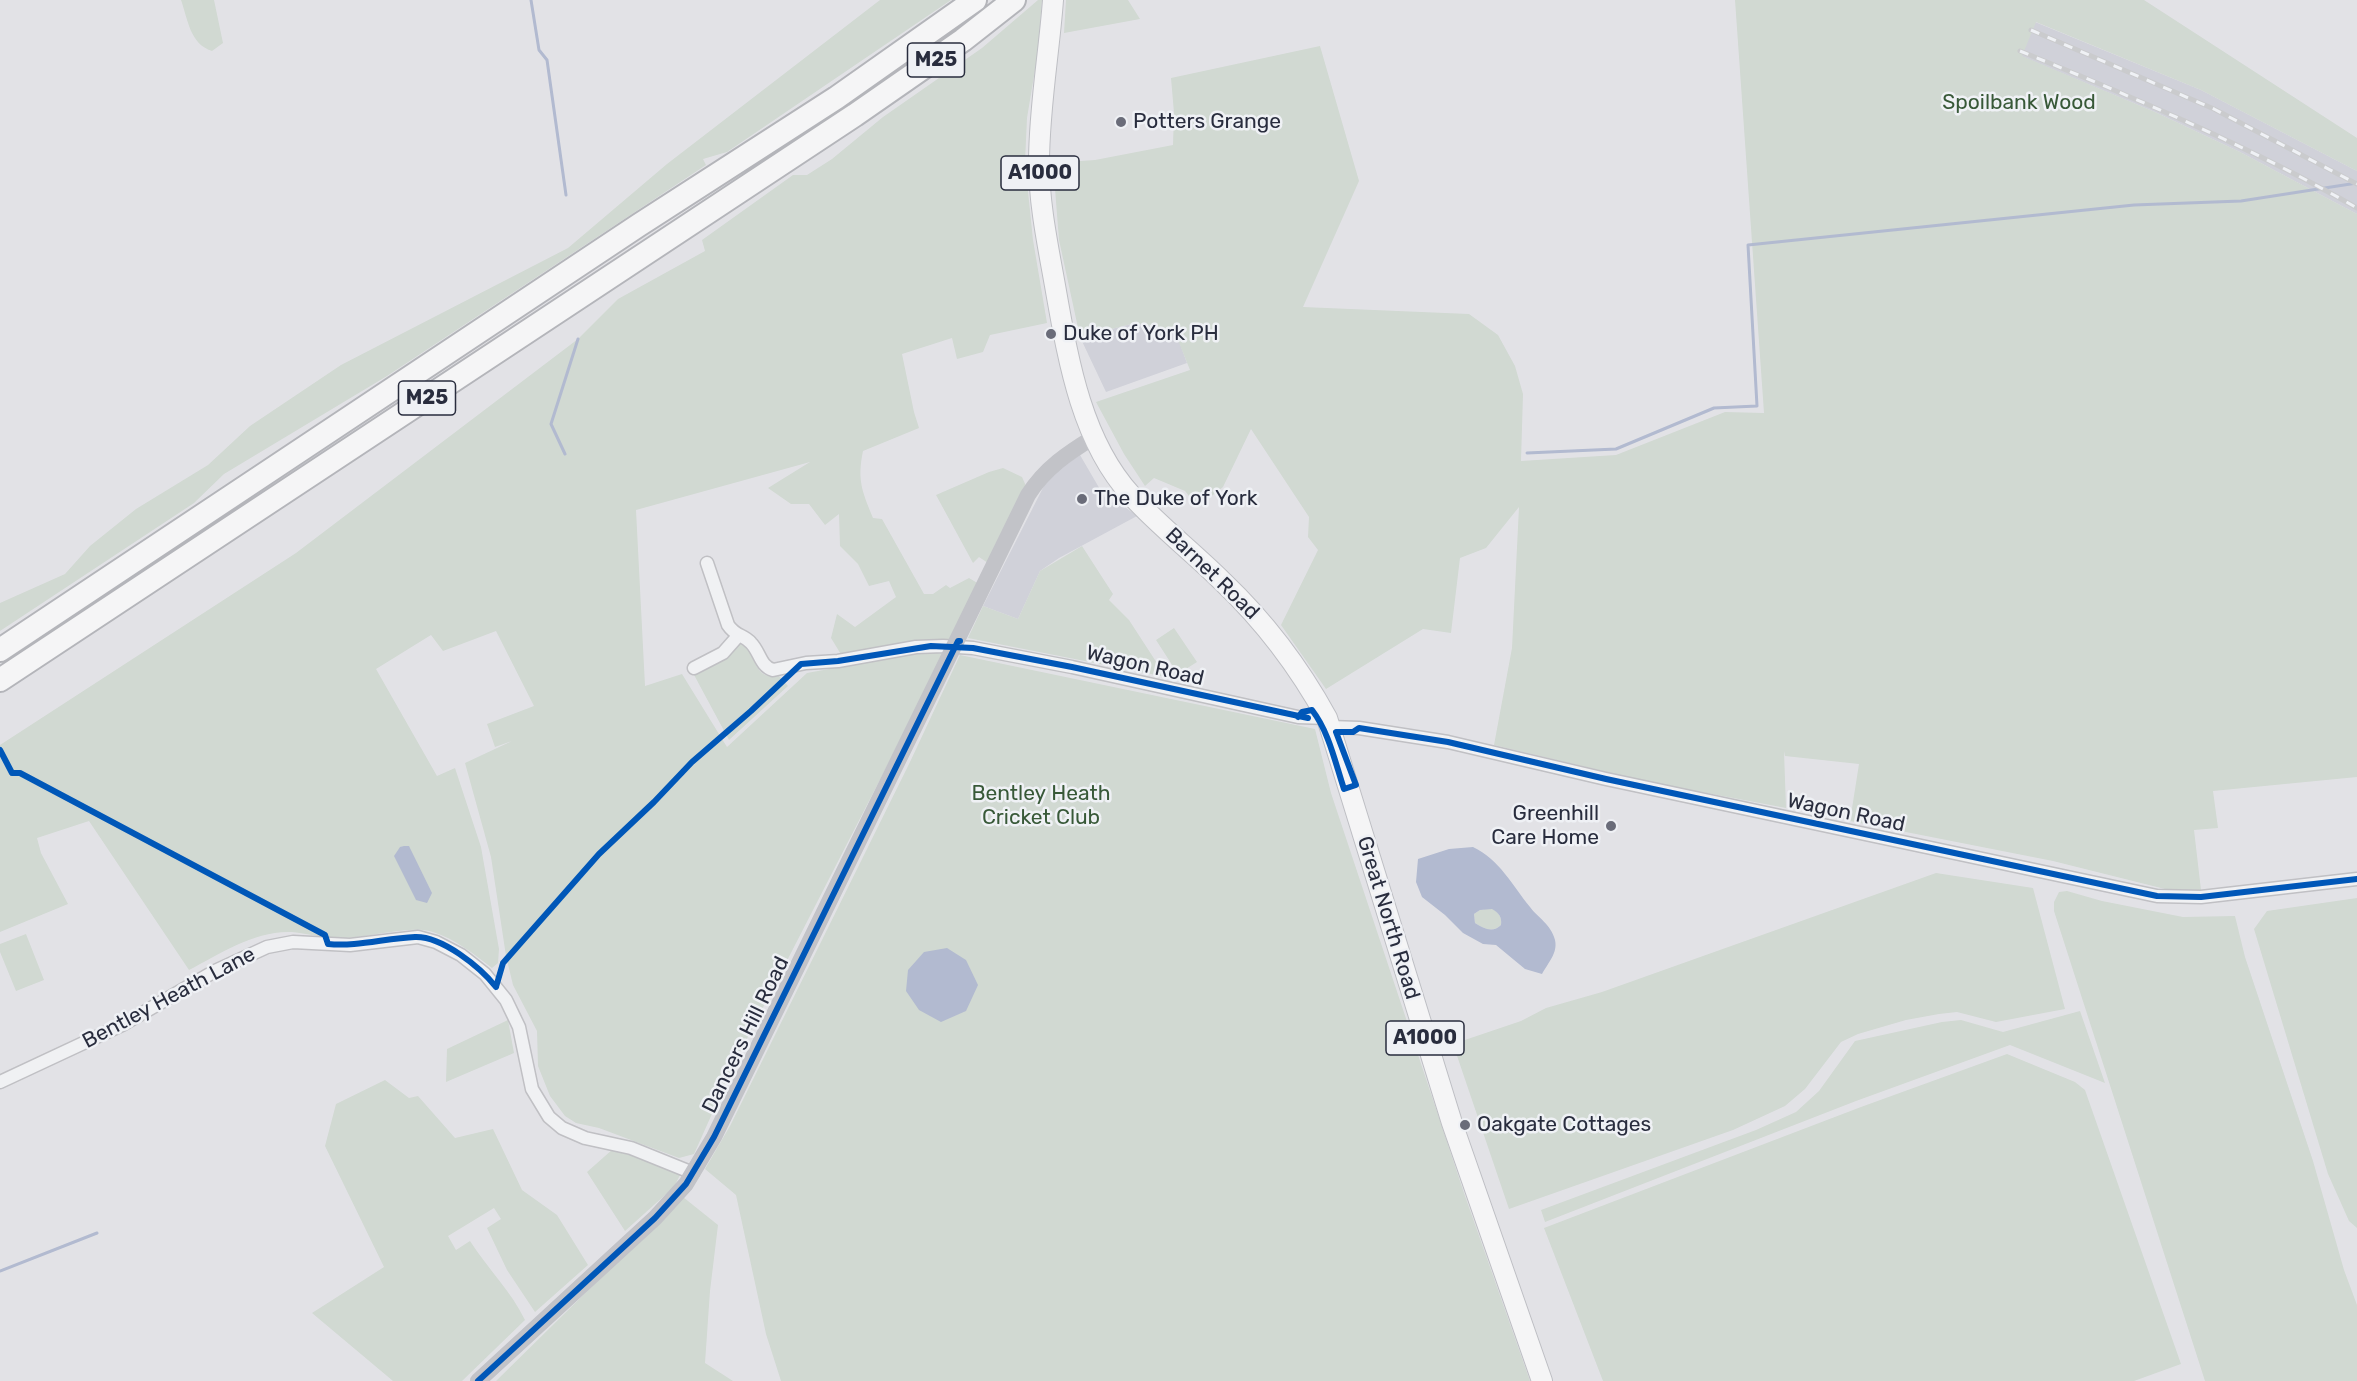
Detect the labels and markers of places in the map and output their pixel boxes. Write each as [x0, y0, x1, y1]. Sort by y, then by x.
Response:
place label: Potters Grange [1133, 109, 1281, 135]
marker: Potters Grange [1114, 115, 1128, 129]
place label: Duke of York PH [1063, 321, 1219, 347]
marker: Duke of York PH [1044, 327, 1058, 341]
place label: The Duke of York [1094, 486, 1258, 512]
marker: The Duke of York [1075, 492, 1089, 506]
place label: Greenhill Care Home [1491, 801, 1599, 851]
marker: Greenhill Care Home [1604, 819, 1618, 833]
place label: Oakgate Cottages [1477, 1112, 1651, 1138]
marker: Oakgate Cottages [1458, 1118, 1472, 1132]

